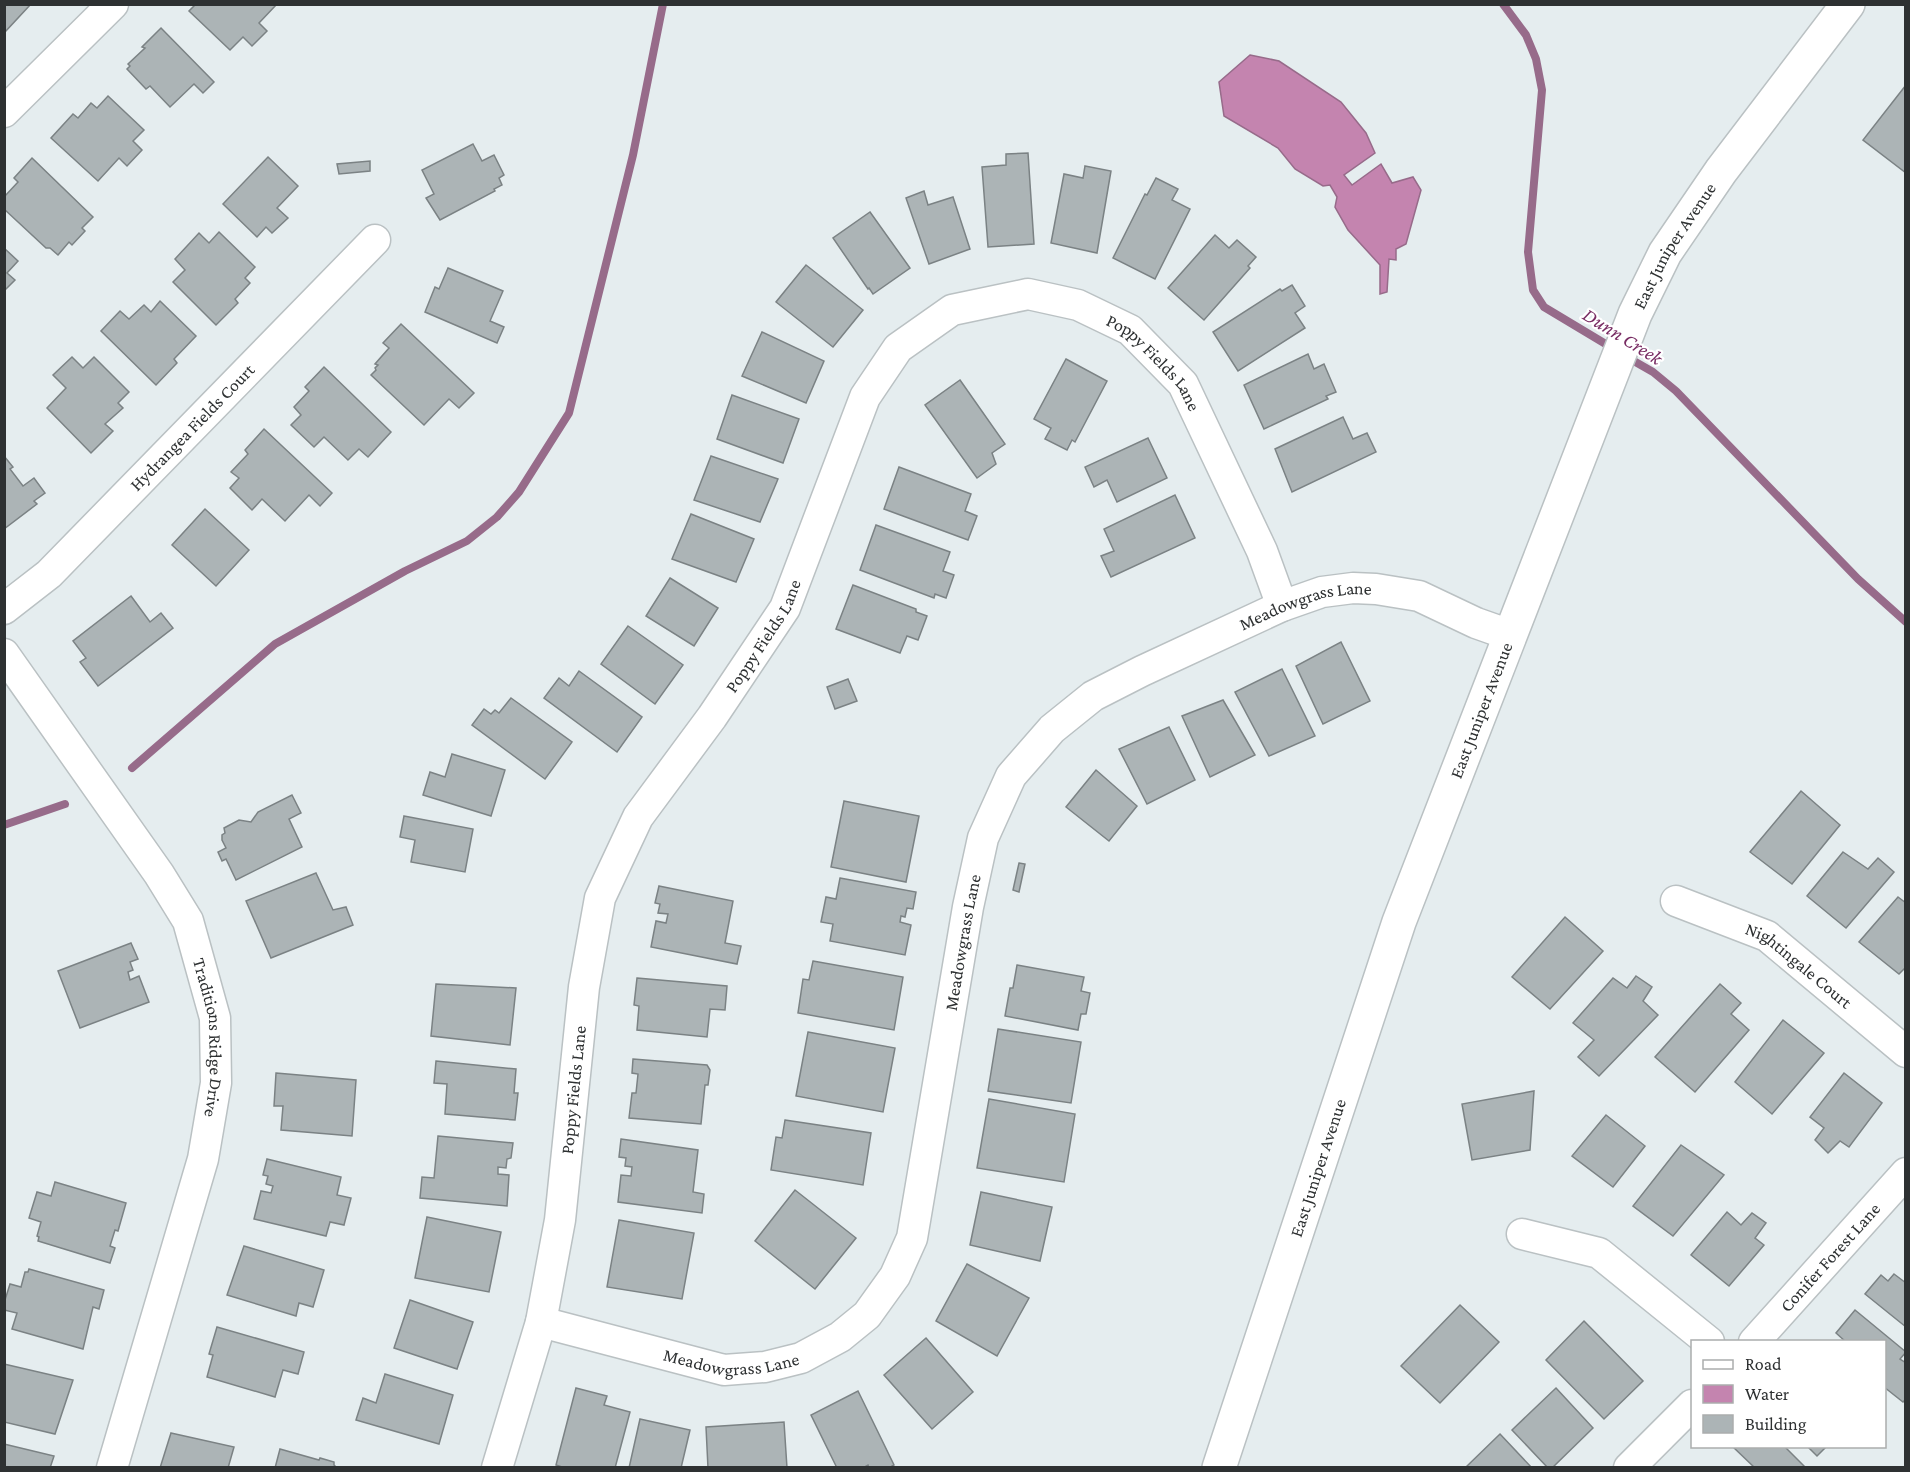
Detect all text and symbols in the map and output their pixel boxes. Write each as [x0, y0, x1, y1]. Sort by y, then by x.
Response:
street label: East Juniper Avenue [1629, 179, 1720, 312]
water label: Dunn Creek [1579, 303, 1668, 370]
street label: Poppy Fields Lane [1103, 310, 1204, 414]
street label: Hydrangea Fields Court [126, 359, 259, 495]
street label: Poppy Fields Lane [721, 577, 805, 696]
street label: Meadowgrass Lane [1236, 578, 1372, 634]
street label: East Juniper Avenue [1446, 639, 1517, 781]
street label: Meadowgrass Lane [941, 872, 985, 1012]
street label: Nightingale Court [1743, 919, 1857, 1013]
street label: Traditions Ridge Drive [189, 956, 227, 1119]
street label: Poppy Fields Lane [557, 1025, 590, 1155]
street label: East Juniper Avenue [1286, 1096, 1350, 1239]
street label: Conifer Forest Lane [1776, 1199, 1884, 1316]
legend [1691, 1340, 1886, 1448]
street label: Meadowgrass Lane [661, 1345, 801, 1380]
text: Road [1745, 1354, 1782, 1374]
text: Water [1745, 1384, 1790, 1404]
text: Building [1745, 1414, 1807, 1434]

